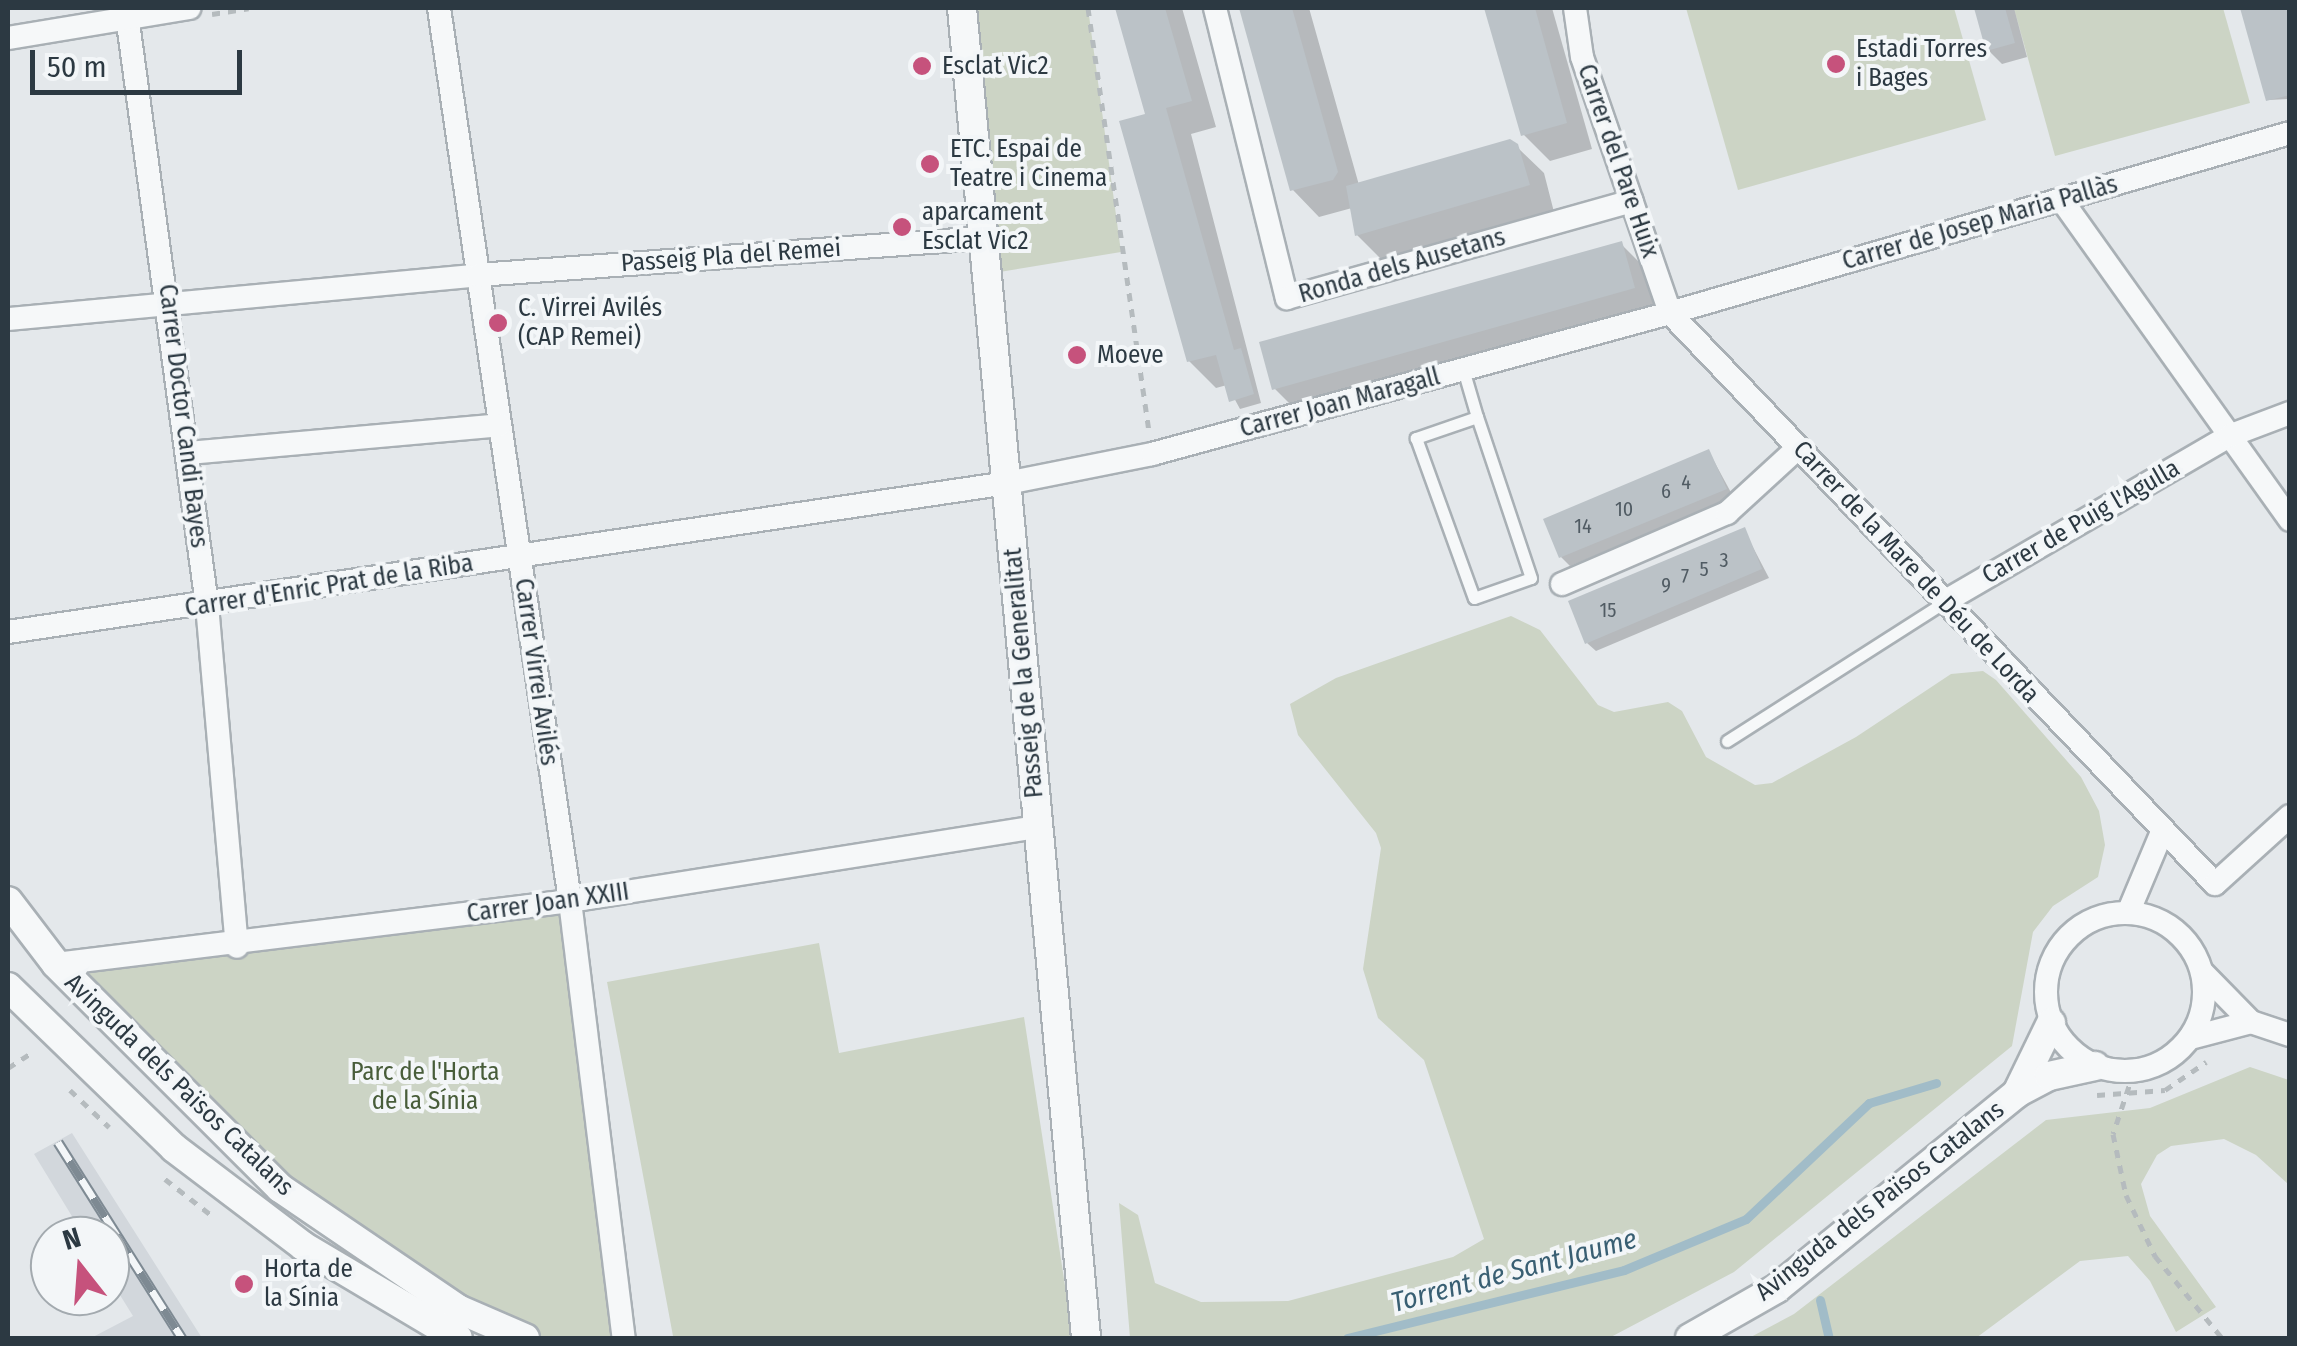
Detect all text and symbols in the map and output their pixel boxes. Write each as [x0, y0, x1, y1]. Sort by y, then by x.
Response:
scale bar [35, 30, 248, 92]
place label: Estadi Torres i Bages [1856, 35, 1987, 94]
text: 50 m [47, 49, 107, 85]
place label: Esclat Vic2 [942, 51, 1048, 81]
marker: Estadi Torres i Bages [1825, 53, 1847, 75]
marker: Esclat Vic2 [911, 55, 933, 77]
street label: Carrer del Pare Huix [1571, 60, 1665, 262]
place label: ETC. Espai de Teatre i Cinema [950, 135, 1107, 194]
marker: ETC. Espai de Teatre i Cinema [919, 153, 941, 175]
street label: Carrer de Josep Maria Pallàs [1839, 169, 2121, 277]
place label: aparcament Esclat Vic2 [922, 198, 1043, 257]
marker: aparcament Esclat Vic2 [891, 216, 913, 238]
street label: Ronda dels Ausetans [1295, 222, 1509, 310]
street label: Passeig Pla del Remei [620, 233, 842, 279]
street label: Carrer Doctor Candi Bayes [152, 282, 214, 550]
place label: C. Virrei Avilés (CAP Remei) [518, 294, 662, 353]
marker: C. Virrei Avilés (CAP Remei) [487, 312, 509, 334]
place label: Moeve [1097, 340, 1164, 370]
marker: Moeve [1066, 344, 1088, 366]
street label: Carrer Joan Maragall [1237, 362, 1443, 444]
street label: Carrer de la Mare de Déu de Lorda [1787, 435, 2045, 709]
street label: Carrer de Puig l'Agulla [1977, 453, 2185, 591]
house number: 4 [1681, 470, 1691, 494]
house number: 6 [1661, 479, 1671, 503]
house number: 10 [1615, 497, 1633, 521]
house number: 14 [1574, 514, 1592, 538]
street label: Passeig de la Generalitat [998, 547, 1050, 799]
street label: Carrer d'Enric Prat de la Riba [183, 548, 475, 624]
house number: 3 [1719, 548, 1729, 572]
house number: 5 [1699, 557, 1709, 581]
house number: 7 [1681, 564, 1689, 588]
house number: 9 [1661, 573, 1671, 597]
street label: Carrer Virrei Avilés [508, 576, 564, 768]
house number: 15 [1600, 598, 1616, 622]
street label: Carrer Joan XXIII [465, 877, 631, 929]
street label: Avinguda dels Països Catalans [58, 968, 300, 1202]
park label: Parc de l'Horta de la Sínia [351, 1058, 499, 1117]
street label: Avinguda dels Països Catalans [1750, 1095, 2010, 1307]
north arrow [30, 1216, 130, 1316]
text: N [59, 1221, 85, 1257]
water label: Torrent de Sant Jaume [1388, 1222, 1640, 1320]
place label: Horta de la Sínia [264, 1255, 353, 1314]
marker: Horta de la Sínia [233, 1273, 255, 1295]

